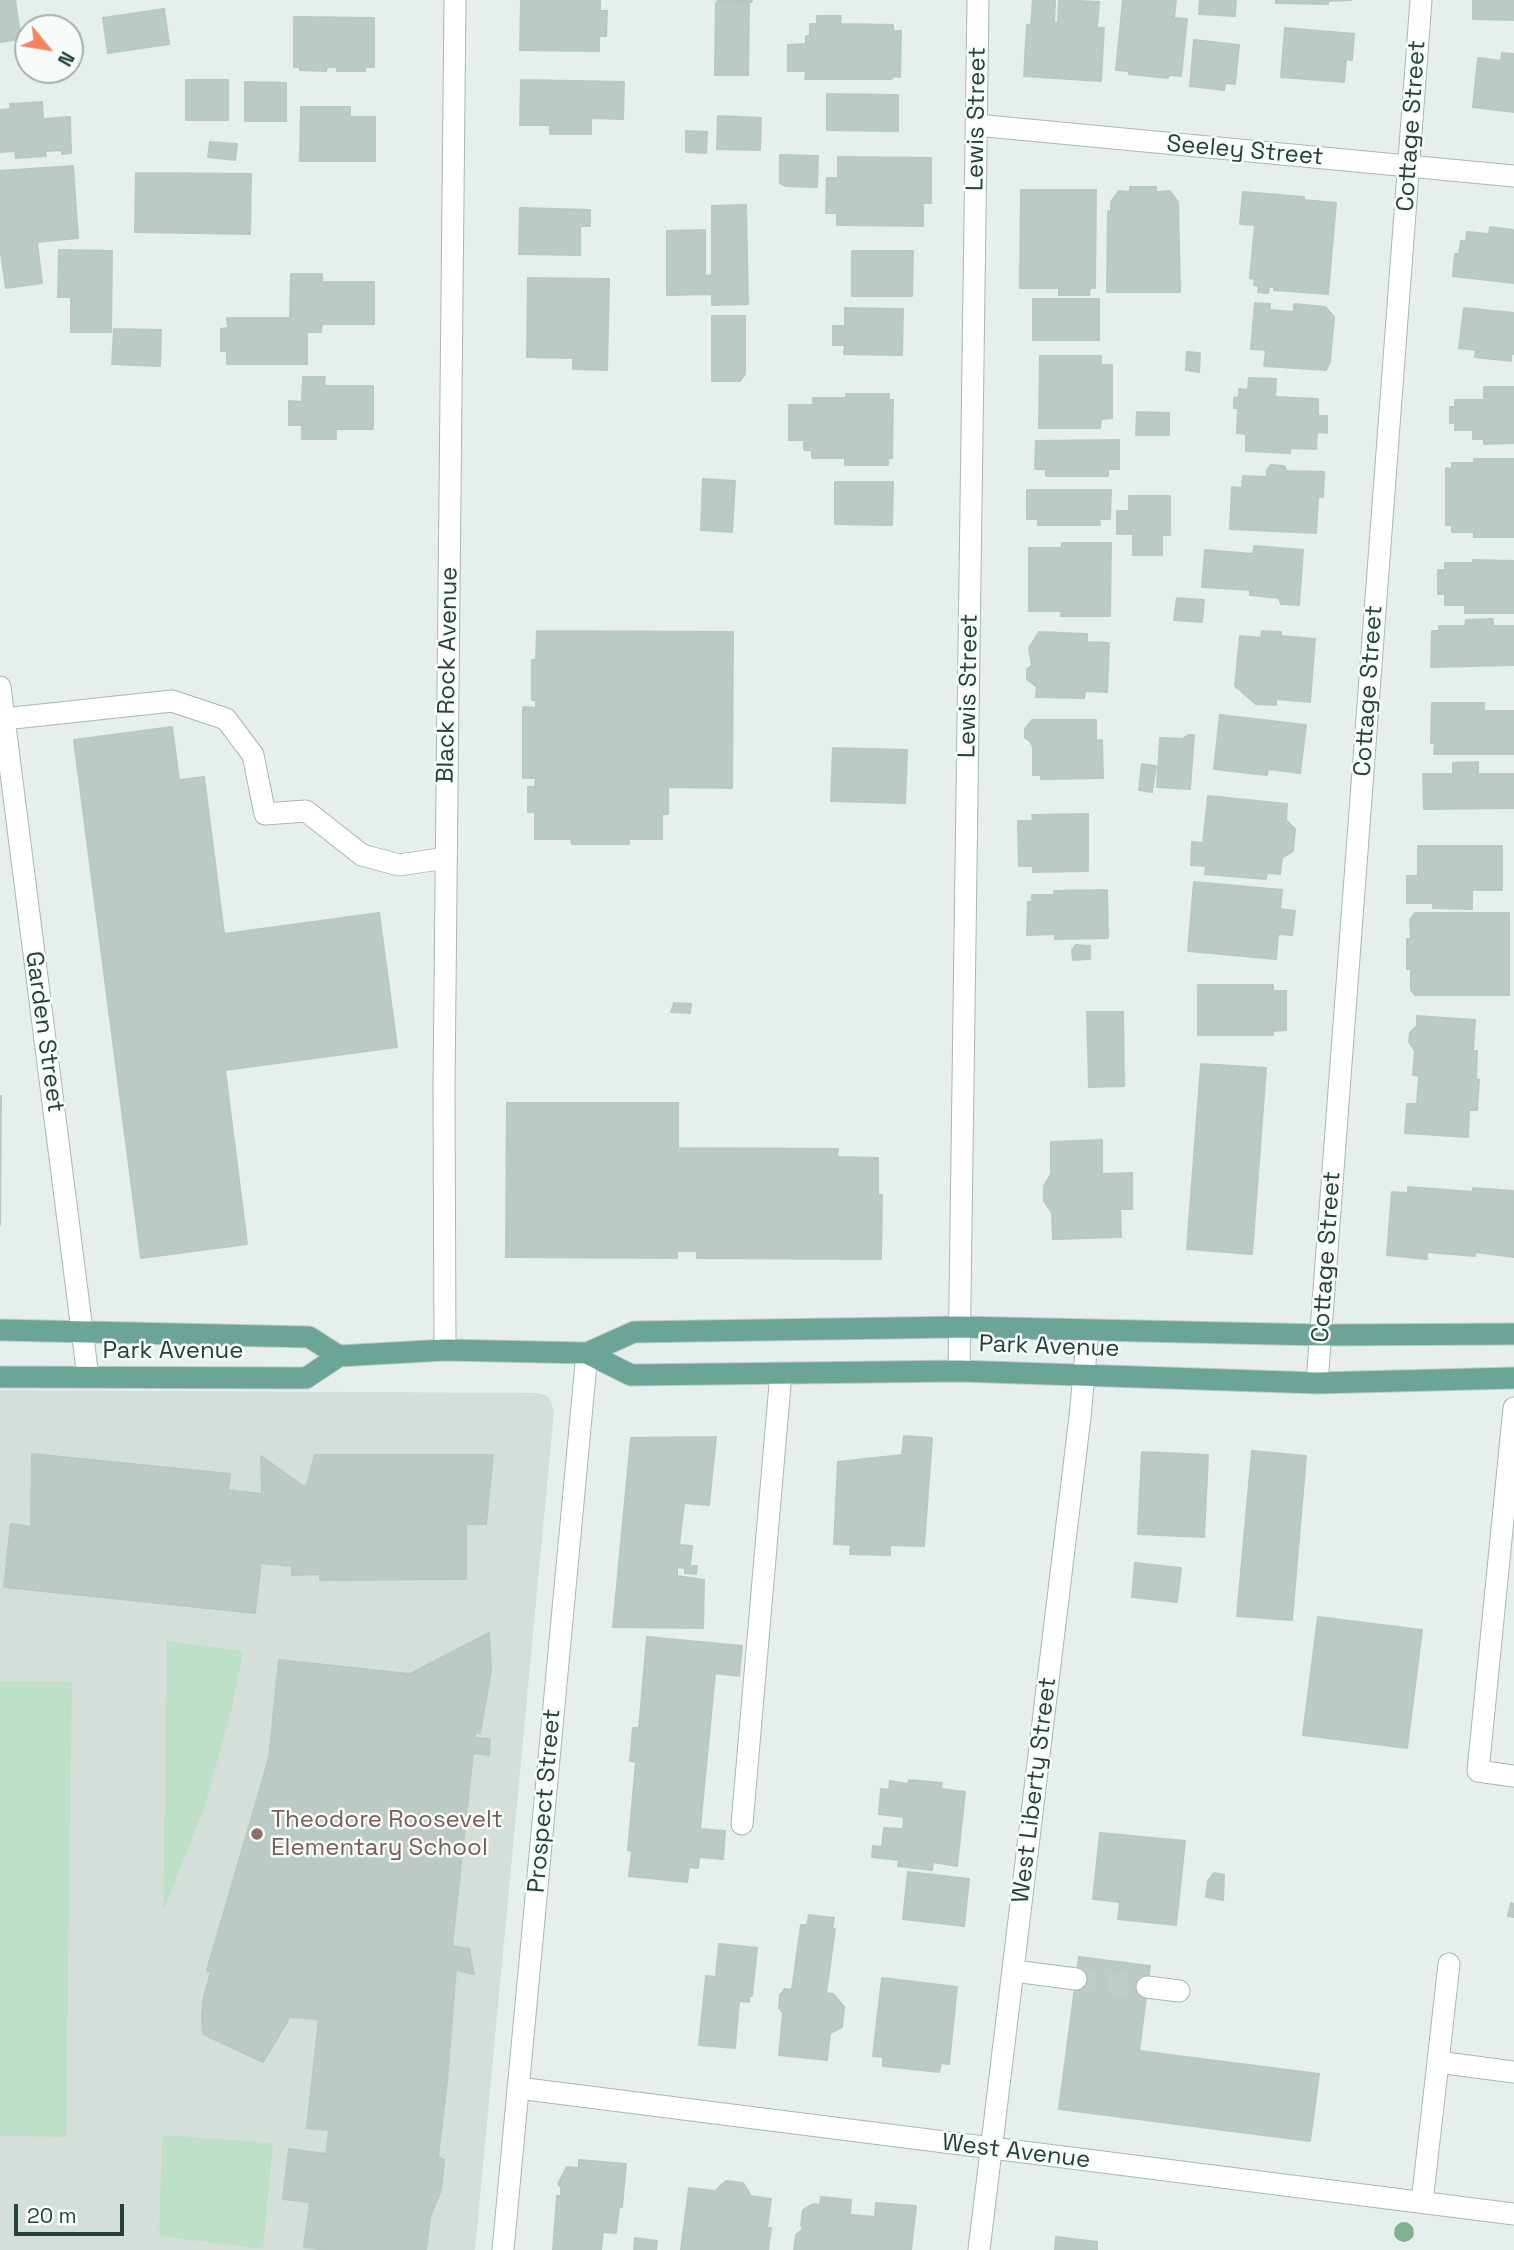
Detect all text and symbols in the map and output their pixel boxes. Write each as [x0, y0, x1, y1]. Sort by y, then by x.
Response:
north arrow [14, 14, 84, 84]
street label: Cottage Street [1392, 39, 1432, 213]
text: N [52, 47, 80, 71]
street label: Lewis Street [961, 47, 993, 191]
street label: Seeley Street [1165, 130, 1325, 172]
street label: Black Rock Avenue [432, 566, 464, 784]
street label: Cottage Street [1349, 604, 1389, 778]
street label: Lewis Street [953, 614, 985, 758]
street label: Garden Street [18, 950, 70, 1114]
street label: Cottage Street [1307, 1170, 1347, 1344]
street label: Park Avenue [978, 1330, 1120, 1364]
street label: Park Avenue [103, 1337, 243, 1365]
street label: West Liberty Street [1007, 1675, 1063, 1905]
street label: Prospect Street [523, 1708, 567, 1894]
place label: Theodore Roosevelt Elementary School [271, 1806, 503, 1862]
marker: Theodore Roosevelt Elementary School [249, 1826, 265, 1842]
street label: West Avenue [940, 2129, 1092, 2175]
scale bar [18, 2190, 128, 2234]
text: 20 m [27, 2202, 77, 2229]

